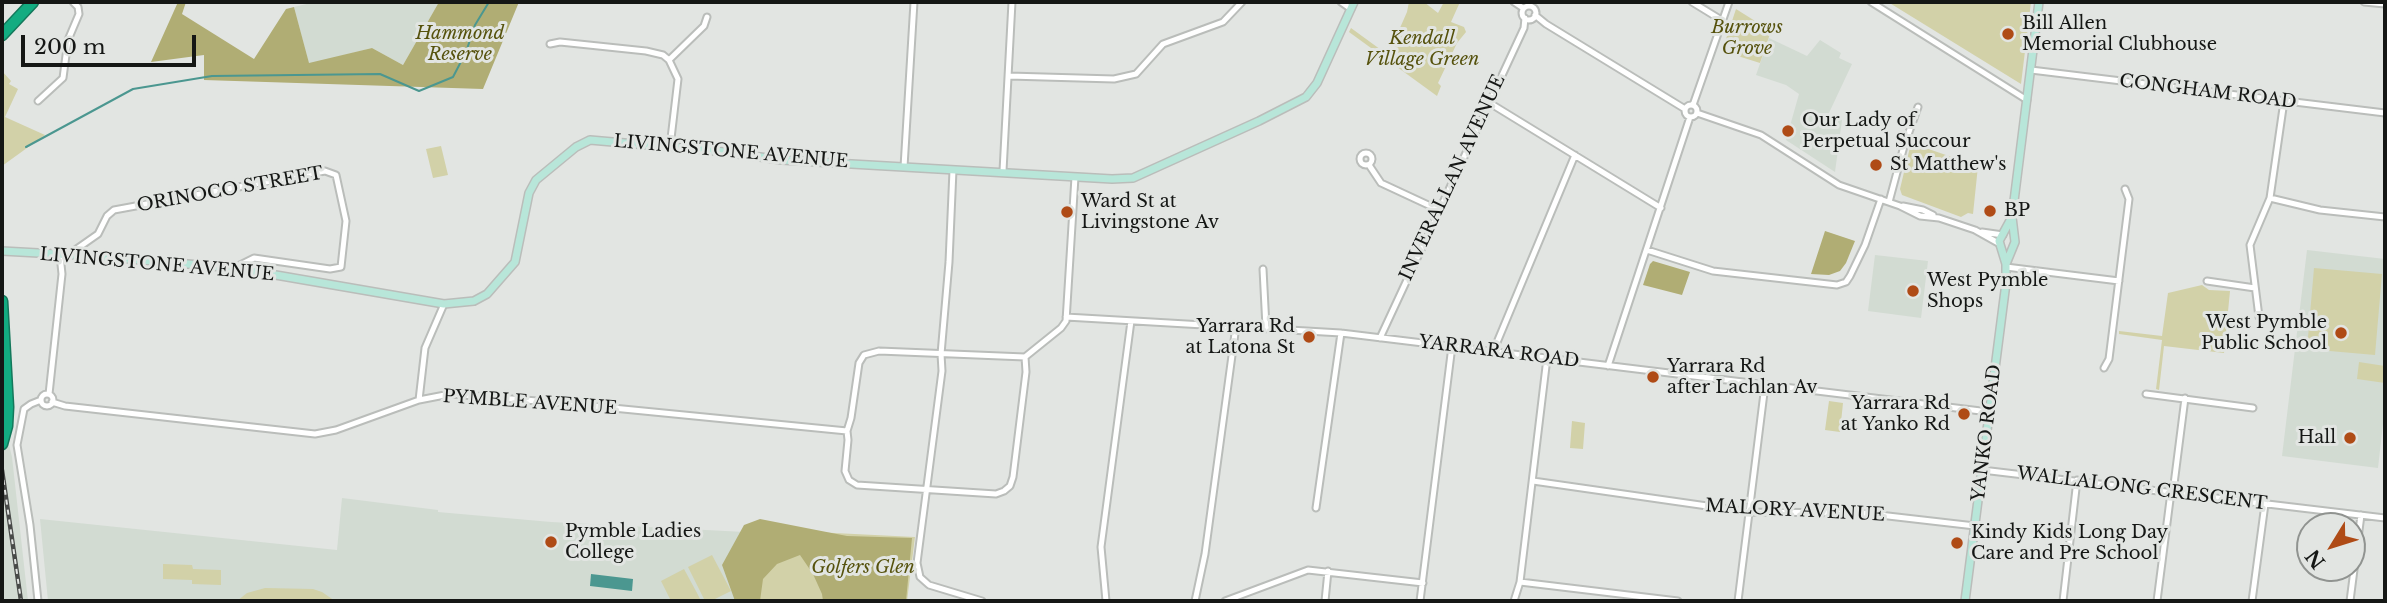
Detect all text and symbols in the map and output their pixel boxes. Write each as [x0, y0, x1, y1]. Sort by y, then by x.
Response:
place label: Bill Allen Memorial Clubhouse [2022, 13, 2217, 56]
park label: Burrows Grove [1711, 17, 1783, 60]
scale bar [24, 21, 200, 65]
park label: Hammond Reserve [416, 23, 504, 66]
marker: Bill Allen Memorial Clubhouse [2000, 26, 2016, 42]
park label: Kendall Village Green [1365, 28, 1479, 70]
text: 200 m [34, 34, 105, 60]
street label: CONGHAM ROAD [2118, 70, 2298, 114]
street label: INVERALLAN AVENUE [1396, 72, 1510, 284]
place label: Our Lady of Perpetual Succour [1802, 110, 1970, 152]
marker: Our Lady of Perpetual Succour [1780, 123, 1796, 139]
street label: LIVINGSTONE AVENUE [613, 131, 849, 173]
place label: St Matthew's [1890, 154, 2006, 176]
marker: St Matthew's [1868, 157, 1884, 173]
street label: ORINOCO STREET [135, 163, 325, 217]
place label: Ward St at Livingstone Av [1081, 191, 1219, 234]
place label: BP [2004, 200, 2030, 222]
marker: BP [1982, 203, 1998, 219]
marker: Ward St at Livingstone Av [1059, 204, 1075, 220]
street label: LIVINGSTONE AVENUE [39, 244, 275, 286]
place label: West Pymble Shops [1927, 270, 2048, 312]
marker: West Pymble Shops [1905, 283, 1921, 299]
place label: West Pymble Public School [2201, 312, 2327, 354]
place label: Yarrara Rd at Latona St [1186, 316, 1295, 358]
marker: West Pymble Public School [2333, 325, 2349, 341]
marker: Yarrara Rd at Latona St [1301, 329, 1317, 345]
street label: YARRARA ROAD [1418, 331, 1580, 373]
place label: Yarrara Rd after Lachlan Av [1667, 356, 1818, 398]
street label: YANKO ROAD [1968, 363, 2006, 503]
marker: Yarrara Rd after Lachlan Av [1645, 369, 1661, 385]
street label: PYMBLE AVENUE [442, 386, 618, 420]
place label: Yarrara Rd at Yanko Rd [1841, 393, 1950, 436]
marker: Yarrara Rd at Yanko Rd [1956, 406, 1972, 422]
place label: Hall [2298, 427, 2336, 449]
marker: Hall [2342, 430, 2358, 446]
street label: WALLALONG CRESCENT [2016, 463, 2268, 515]
street label: MALORY AVENUE [1705, 496, 1885, 526]
north arrow [2296, 512, 2366, 582]
place label: Pymble Ladies College [565, 521, 701, 564]
place label: Kindy Kids Long Day Care and Pre School [1971, 522, 2168, 564]
marker: Pymble Ladies College [543, 534, 559, 550]
marker: Kindy Kids Long Day Care and Pre School [1949, 535, 1965, 551]
text: N [2301, 545, 2330, 573]
park label: Golfers Glen [811, 557, 915, 579]

